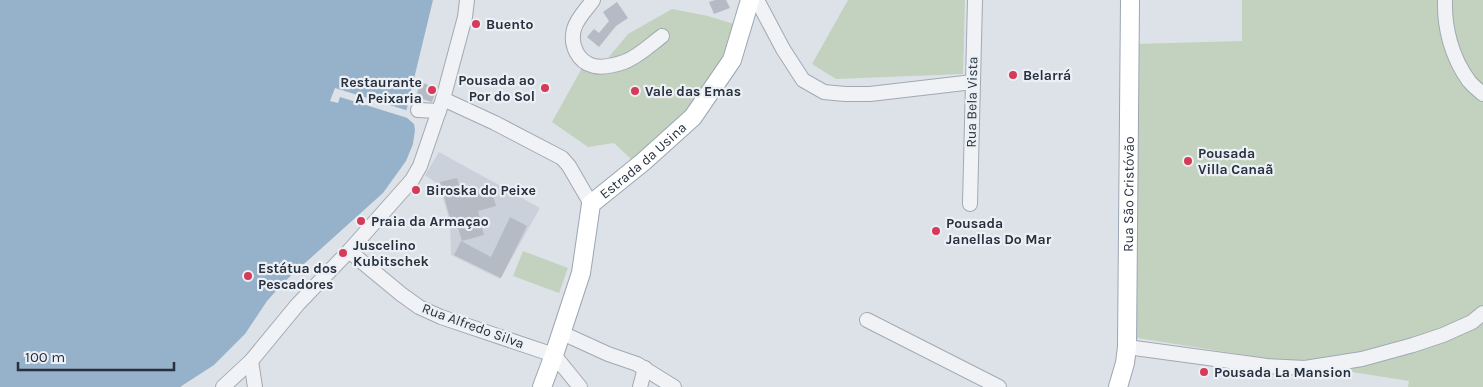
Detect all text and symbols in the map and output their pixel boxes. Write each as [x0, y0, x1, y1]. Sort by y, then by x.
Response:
place label: Buento [486, 16, 534, 33]
marker: Buento [470, 18, 482, 30]
street label: Rua Bela Vista [963, 56, 981, 148]
place label: Belarrá [1023, 67, 1071, 84]
marker: Belarrá [1007, 69, 1019, 81]
place label: Pousada ao Por do Sol [458, 72, 535, 105]
place label: Restaurante A Peixaria [340, 74, 422, 107]
marker: Pousada ao Por do Sol [539, 82, 551, 94]
place label: Vale das Emas [645, 83, 741, 100]
marker: Restaurante A Peixaria [426, 84, 438, 96]
marker: Vale das Emas [629, 85, 641, 97]
street label: Estrada da Usina [596, 119, 690, 202]
street label: Rua São Cristóvão [1119, 136, 1137, 252]
place label: Pousada Villa Canaã [1198, 145, 1273, 178]
marker: Pousada Villa Canaã [1182, 155, 1194, 167]
place label: Biroska do Peixe [426, 182, 536, 199]
marker: Biroska do Peixe [410, 184, 422, 196]
place label: Praia da Armaçao [371, 213, 489, 230]
marker: Praia da Armaçao [355, 215, 367, 227]
place label: Pousada Janellas Do Mar [946, 215, 1052, 248]
marker: Pousada Janellas Do Mar [930, 225, 942, 237]
place label: Juscelino Kubitschek [353, 237, 430, 270]
marker: Juscelino Kubitschek [337, 247, 349, 259]
place label: Estátua dos Pescadores [258, 260, 337, 293]
marker: Estátua dos Pescadores [242, 270, 254, 282]
street label: Rua Alfredo Silva [420, 300, 526, 352]
scale bar [18, 340, 174, 372]
text: 100 m [25, 348, 65, 366]
place label: Pousada La Mansion [1214, 364, 1351, 381]
marker: Pousada La Mansion [1198, 366, 1210, 378]

